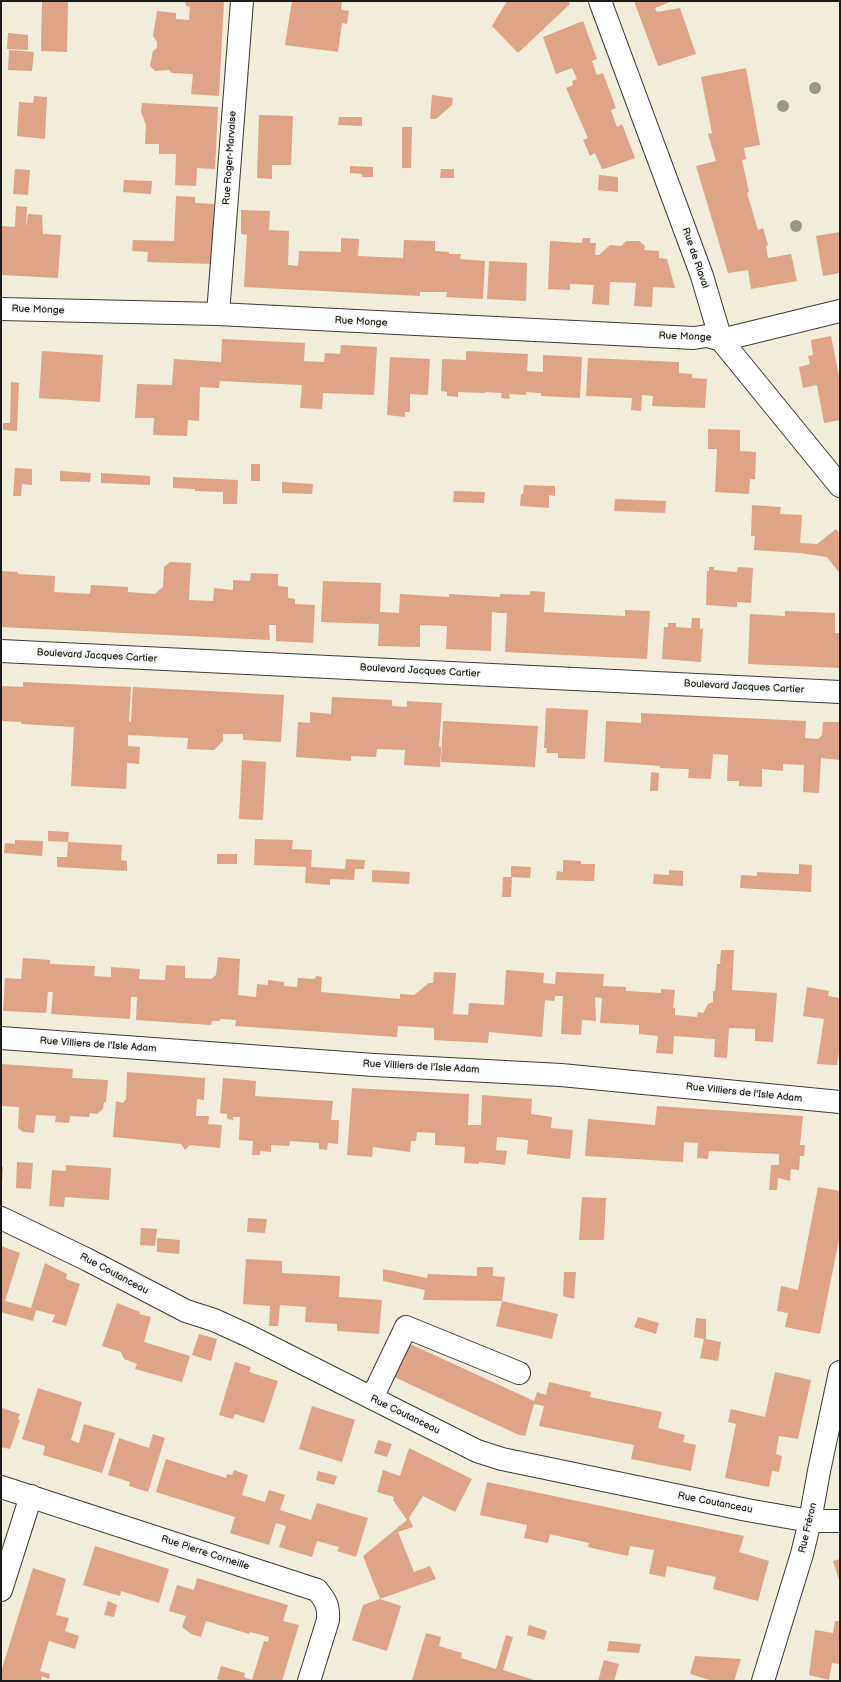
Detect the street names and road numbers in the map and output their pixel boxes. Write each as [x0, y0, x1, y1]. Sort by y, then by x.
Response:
street label: Rue Roger-Marvaise [221, 111, 239, 205]
street label: Rue de Riaval [679, 226, 711, 290]
street label: Rue Monge [11, 303, 65, 317]
street label: Rue Monge [334, 315, 388, 329]
street label: Rue Monge [658, 330, 712, 344]
street label: Boulevard Jacques Cartier [36, 647, 158, 665]
street label: Boulevard Jacques Cartier [359, 662, 481, 680]
street label: Boulevard Jacques Cartier [683, 678, 805, 696]
street label: Rue Villiers de l'Isle Adam [39, 1035, 157, 1055]
street label: Rue Villiers de l'Isle Adam [362, 1058, 480, 1076]
street label: Rue Villiers de l'Isle Adam [685, 1081, 803, 1105]
street label: Rue Coutanceau [78, 1251, 150, 1297]
street label: Rue Coutanceau [368, 1393, 442, 1437]
street label: Rue Coutanceau [676, 1490, 754, 1516]
street label: Rue Fréron [796, 1502, 820, 1554]
street label: Rue Pierre Corneille [159, 1533, 251, 1573]

